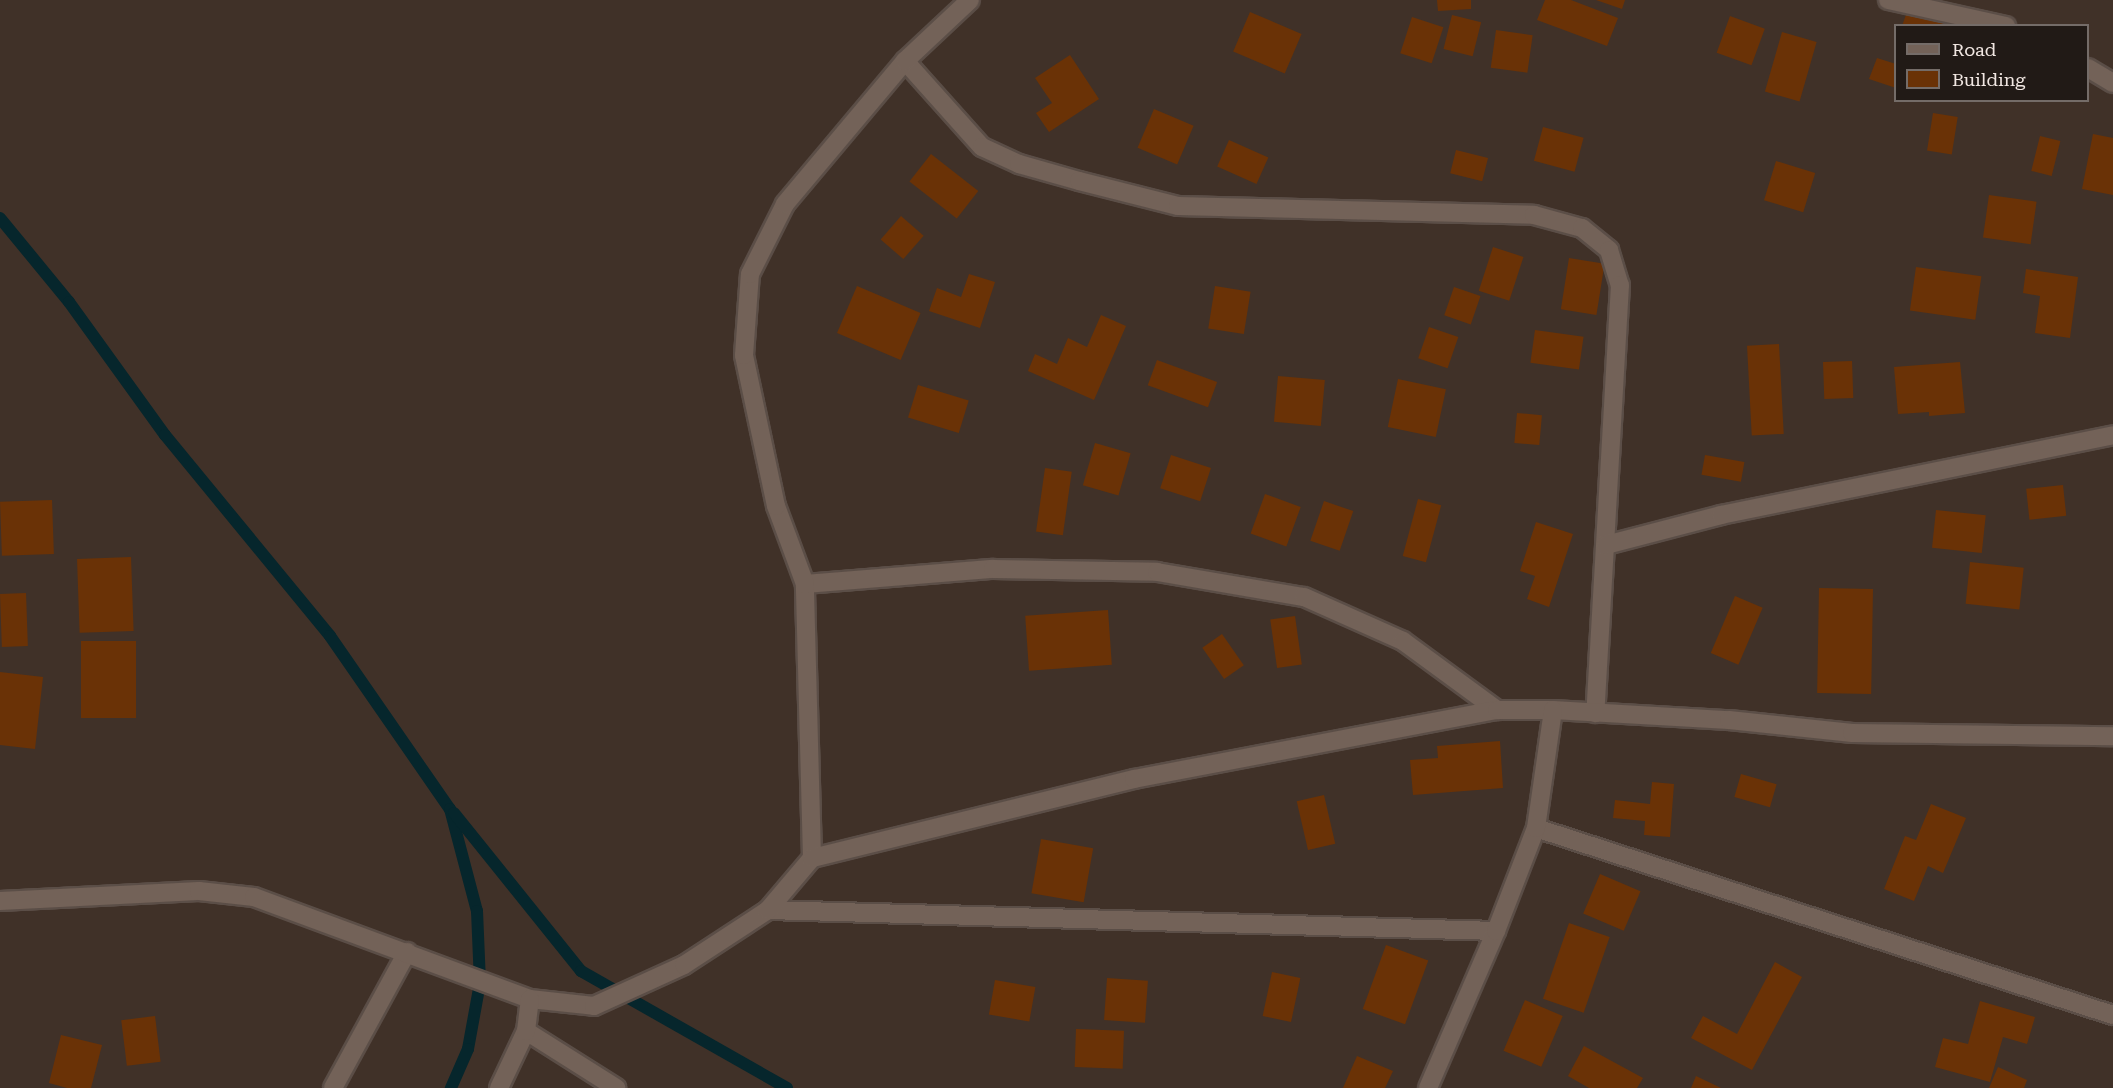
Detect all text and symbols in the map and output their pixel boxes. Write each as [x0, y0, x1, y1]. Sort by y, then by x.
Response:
legend [1894, 24, 2089, 102]
text: Road [1952, 39, 1996, 60]
text: Building [1952, 69, 2026, 90]

